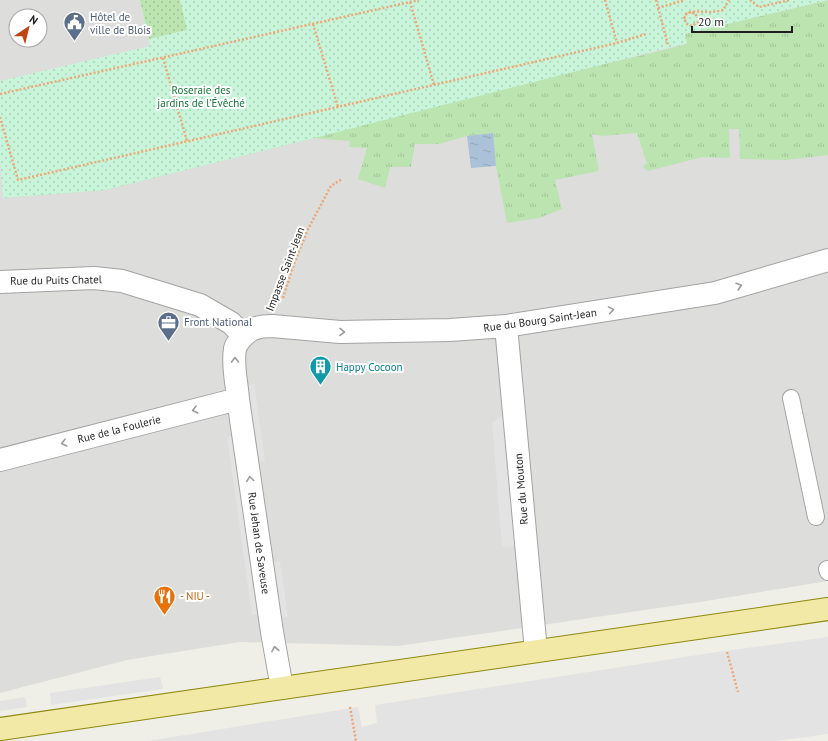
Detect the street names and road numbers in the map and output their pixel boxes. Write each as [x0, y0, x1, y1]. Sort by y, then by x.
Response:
street label: Impasse Saint-Jean [262, 225, 308, 313]
street label: Rue du Puits Chatel [10, 272, 103, 288]
street label: Rue du Bourg Saint-Jean [482, 305, 598, 335]
street label: Rue de la Foulerie [76, 412, 163, 446]
street label: Rue du Mouton [511, 453, 531, 525]
street label: Rue Jehan de Saveuse [245, 491, 273, 595]

